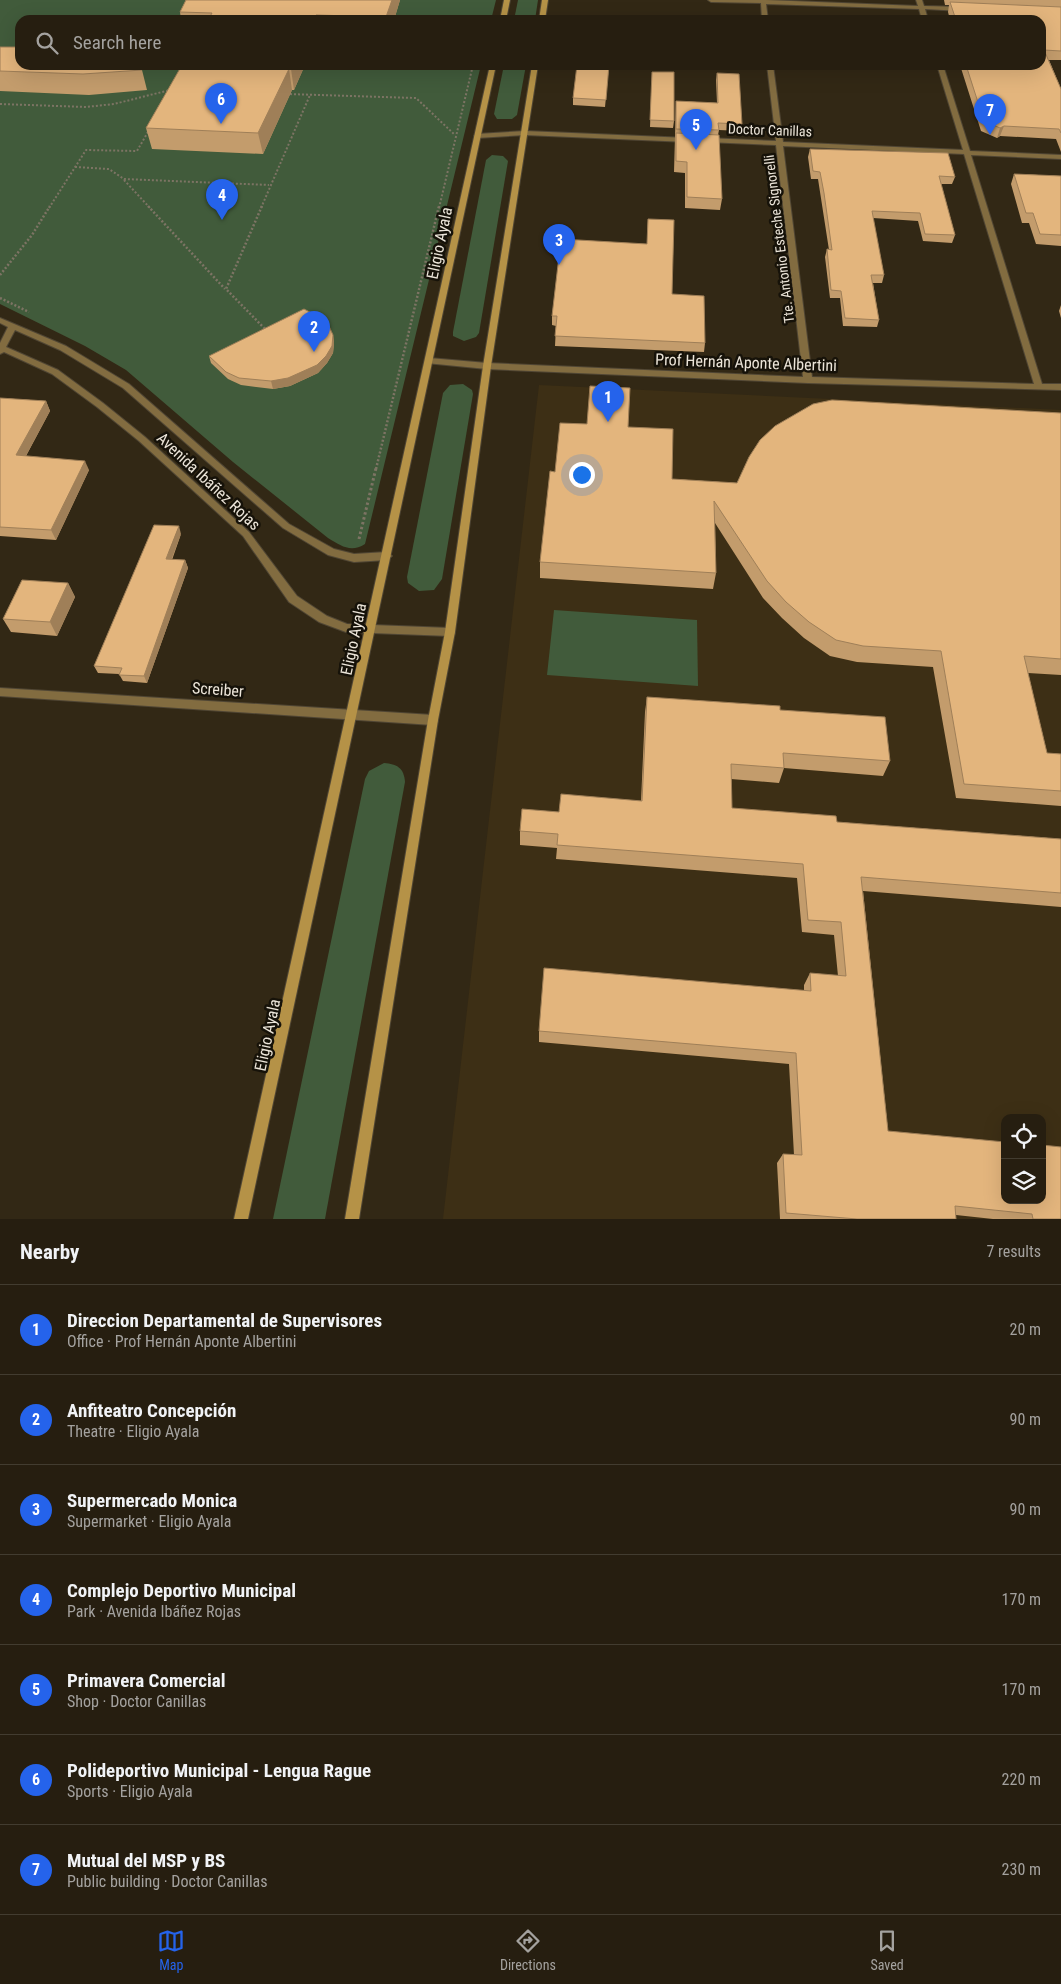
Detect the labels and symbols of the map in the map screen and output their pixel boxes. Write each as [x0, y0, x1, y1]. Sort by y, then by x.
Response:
pin: 6 [205, 83, 237, 124]
pin: 7 [974, 94, 1006, 135]
pin: 5 [680, 109, 712, 150]
street label: Doctor Canillas [728, 121, 812, 139]
street label: Tte. Antonio Esteche Signorelli [761, 154, 797, 324]
pin: 4 [206, 179, 238, 220]
street label: Eligio Ayala [423, 205, 456, 281]
pin: 3 [543, 224, 575, 265]
pin: 2 [298, 311, 330, 352]
street label: Prof Hernán Aponte Albertini [655, 350, 837, 375]
pin: 1 [592, 381, 624, 422]
street label: Avenida Ibáñez Rojas [153, 429, 264, 534]
your location [569, 462, 595, 488]
street label: Eligio Ayala [337, 601, 370, 677]
street label: Screiber [191, 678, 245, 701]
street label: Eligio Ayala [251, 997, 284, 1073]

